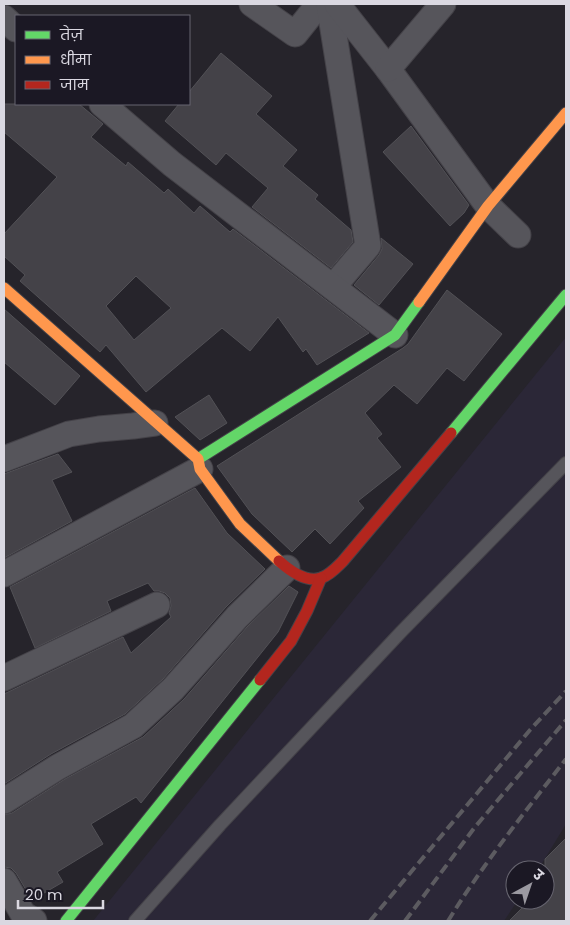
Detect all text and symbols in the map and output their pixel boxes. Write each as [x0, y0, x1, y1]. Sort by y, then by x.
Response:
legend [15, 15, 190, 105]
text: तेज़ [59, 24, 83, 45]
text: धीमा [60, 49, 92, 70]
text: जाम [59, 74, 90, 95]
north arrow [505, 860, 555, 910]
text: उ [528, 864, 549, 886]
scale bar [18, 878, 102, 910]
text: 20 m [25, 884, 63, 905]

